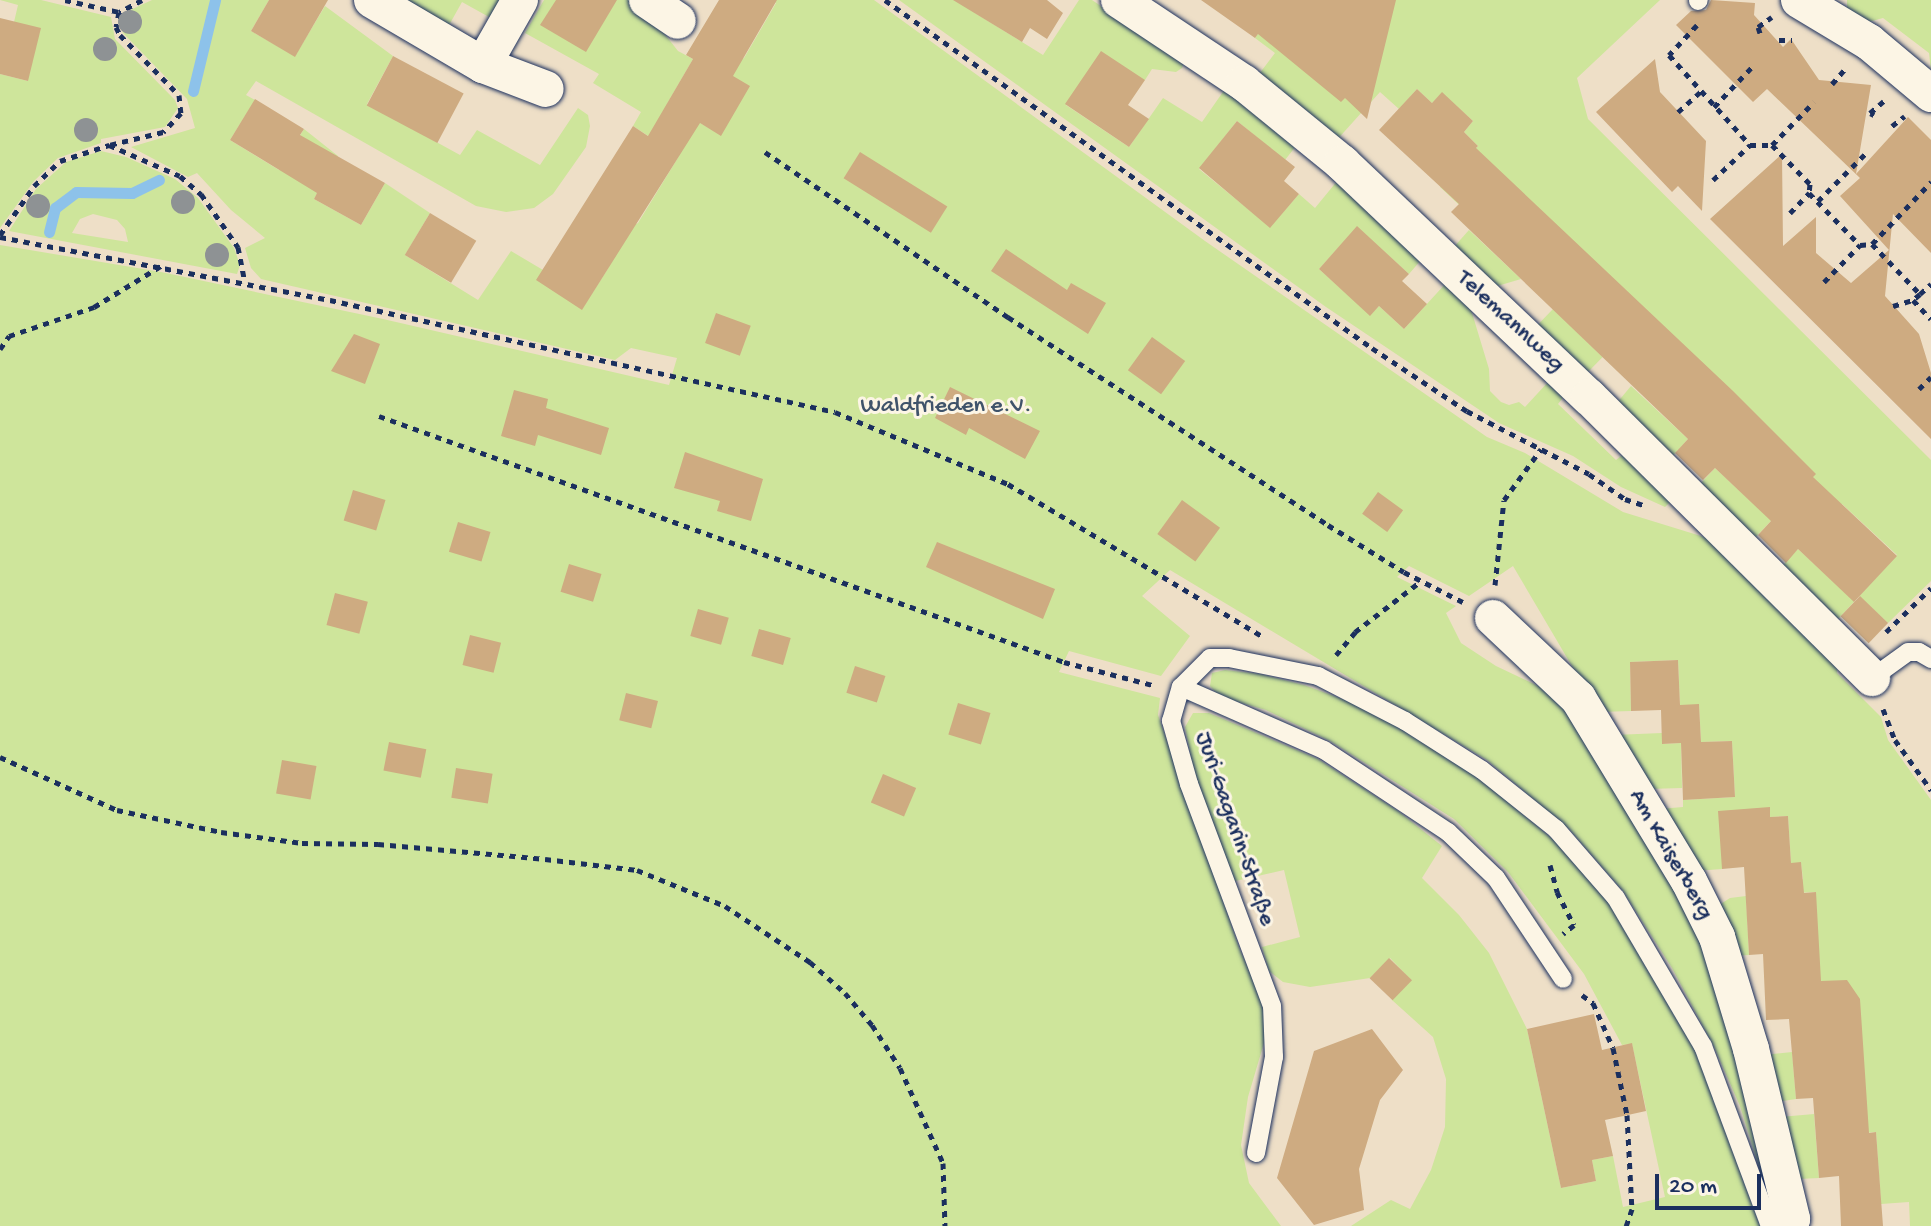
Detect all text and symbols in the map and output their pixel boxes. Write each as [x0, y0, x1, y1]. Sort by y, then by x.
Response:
street label: Telemannweg [1450, 265, 1570, 379]
park label: Waldfrieden e.V. [861, 393, 1031, 421]
street label: Juri-Gagarin-Straße [1187, 728, 1281, 930]
street label: Am Kaiserberg [1621, 785, 1719, 925]
scale bar [1659, 1158, 1765, 1208]
text: 20 m [1669, 1173, 1717, 1202]

